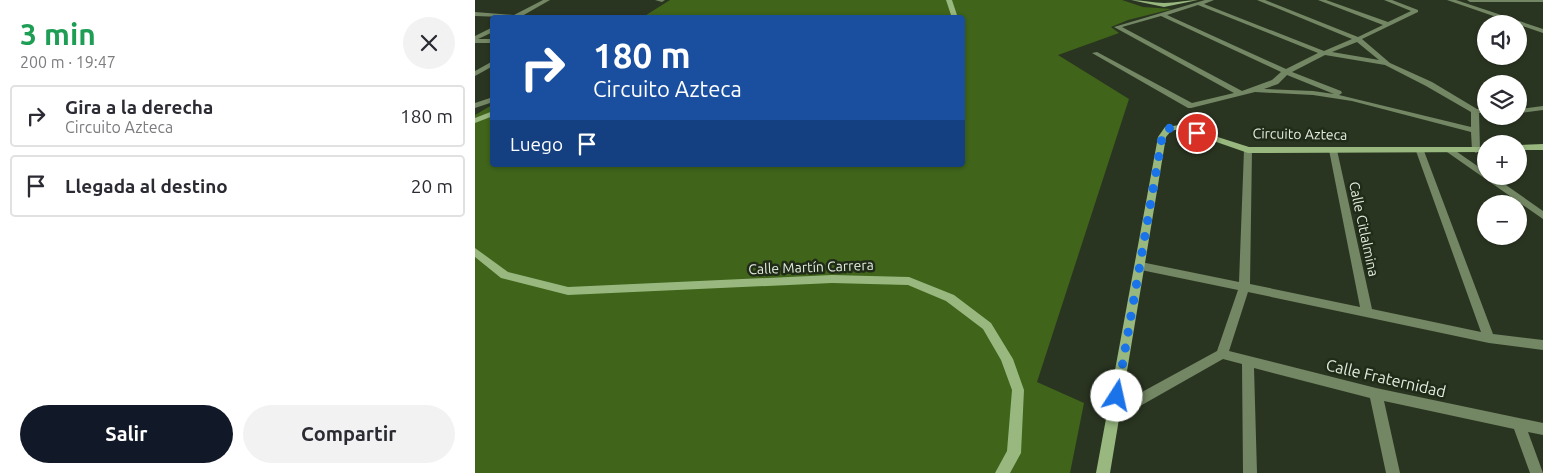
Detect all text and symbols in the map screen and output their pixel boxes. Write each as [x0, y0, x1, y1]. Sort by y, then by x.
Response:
map controls [1477, 15, 1527, 245]
button: sound [1477, 15, 1527, 65]
text: 3 min [20, 17, 96, 51]
button: close [403, 17, 455, 69]
icon: right [510, 35, 575, 100]
text: 180 m [593, 35, 691, 75]
text: 200 m · 19:47 [20, 53, 116, 71]
button: layers [1477, 75, 1527, 125]
text: Circuito Azteca [593, 76, 742, 101]
text: Gira a la derecha [65, 96, 213, 118]
icon: right [22, 102, 50, 130]
text: 180 m [400, 105, 453, 127]
pin [1176, 112, 1218, 154]
text: Circuito Azteca [65, 118, 173, 136]
icon: arrive [1183, 119, 1211, 147]
street label: Circuito Azteca [1253, 125, 1347, 143]
icon: arrive [573, 130, 601, 158]
text: Luego [510, 133, 563, 155]
button: + [1477, 135, 1527, 185]
icon: arrive [22, 172, 50, 200]
text: Llegada al destino [65, 175, 228, 197]
text: 20 m [411, 175, 453, 197]
street label: Calle Citlalmina [1346, 180, 1382, 278]
button: − [1477, 195, 1527, 245]
street label: Calle Martín Carrera [748, 257, 874, 277]
street label: Calle Fraternidad [1324, 355, 1448, 401]
position arrow [1090, 369, 1142, 421]
button: Salir [20, 405, 233, 463]
button: Compartir [243, 405, 455, 463]

